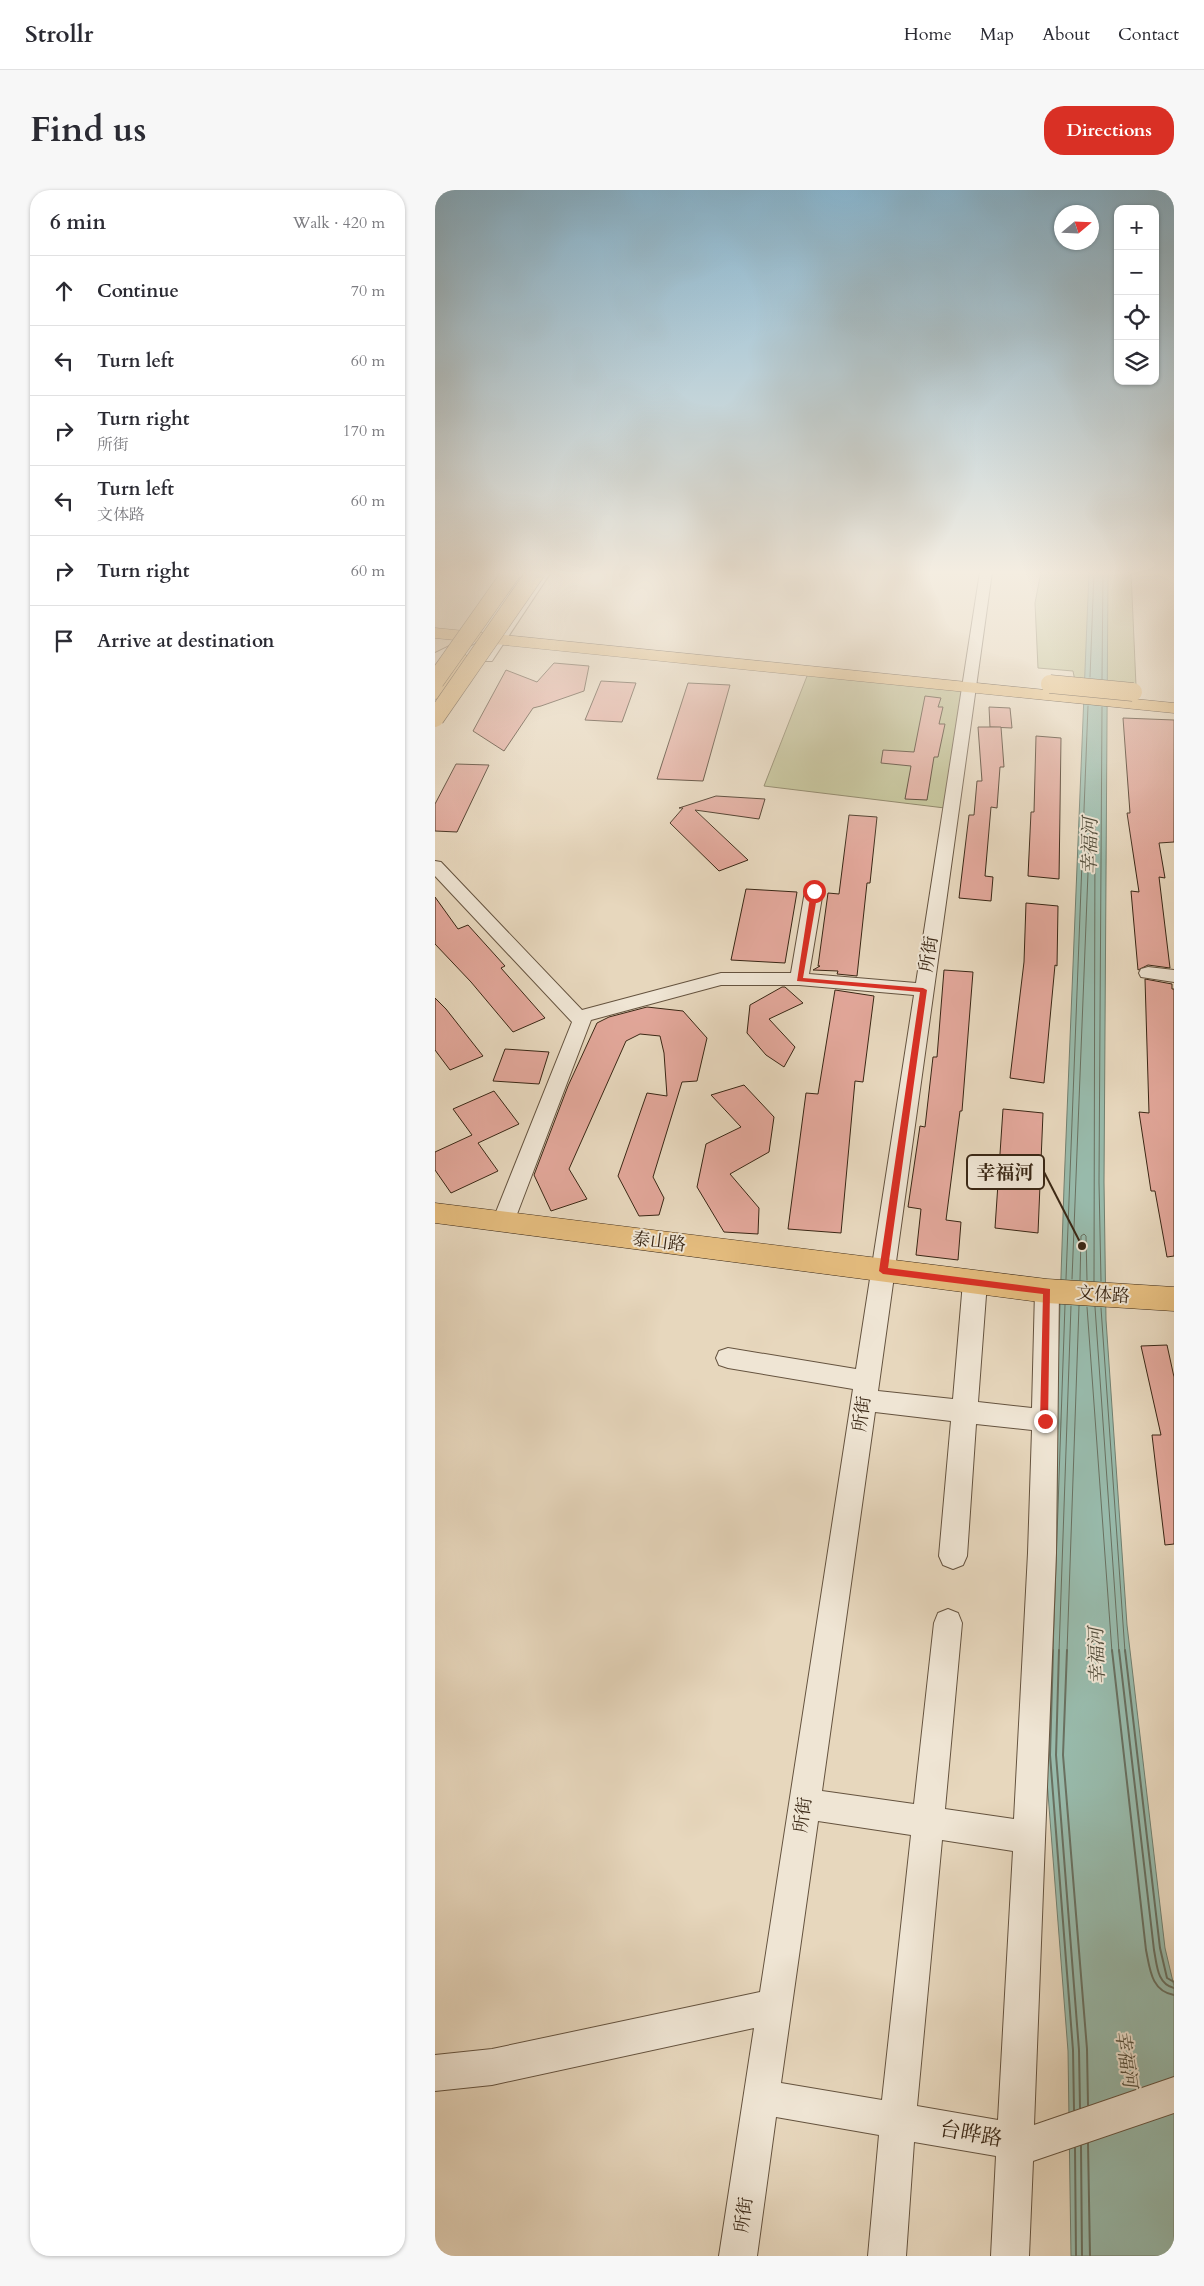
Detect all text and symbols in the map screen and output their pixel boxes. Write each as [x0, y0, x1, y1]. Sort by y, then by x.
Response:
text: Strollr [25, 18, 93, 51]
text: Home [904, 22, 952, 47]
text: Map [980, 22, 1014, 47]
text: About [1042, 22, 1090, 47]
text: Contact [1118, 22, 1179, 47]
text: Find us [30, 106, 146, 154]
button: Directions [1044, 106, 1174, 155]
north arrow [1054, 205, 1099, 250]
map controls [1114, 205, 1159, 385]
button: + [1114, 205, 1159, 250]
text: 6 min [50, 208, 106, 237]
text: Walk · 420 m [293, 212, 385, 234]
button: − [1114, 250, 1159, 295]
icon: ahead [50, 277, 78, 305]
text: Continue [97, 278, 179, 304]
text: 70 m [351, 280, 385, 302]
button: locate [1114, 295, 1159, 340]
button: layers [1114, 340, 1159, 385]
icon: left [50, 347, 78, 375]
text: Turn left [97, 348, 174, 374]
text: 60 m [351, 350, 385, 372]
text: Turn right [97, 406, 189, 432]
icon: right [50, 417, 78, 445]
text: 170 m [343, 420, 385, 442]
text: 所街 [97, 434, 129, 456]
text: Turn left [97, 476, 174, 502]
icon: left [50, 487, 78, 515]
text: 60 m [351, 490, 385, 512]
text: 文体路 [97, 504, 145, 526]
icon: right [50, 557, 78, 585]
text: Turn right [97, 558, 189, 584]
text: 60 m [351, 560, 385, 582]
icon: arrive [50, 627, 78, 655]
text: Arrive at destination [97, 628, 274, 654]
water label: 幸福河 [1077, 814, 1104, 875]
route start [803, 880, 826, 903]
street label: 所街 [914, 934, 944, 974]
callout: 幸福河 [967, 1155, 1044, 1189]
text: 幸福河 [976, 1160, 1034, 1186]
street label: 泰山路 [631, 1226, 687, 1258]
street label: 文体路 [1075, 1281, 1131, 1309]
street label: 所街 [847, 1394, 877, 1434]
route end [1034, 1410, 1057, 1433]
water label: 幸福河 [1083, 1624, 1111, 1685]
street label: 所街 [788, 1795, 818, 1835]
water label: 幸福河 [1109, 2029, 1143, 2092]
street label: 台晔路 [937, 2114, 1005, 2154]
street label: 所街 [729, 2195, 759, 2235]

